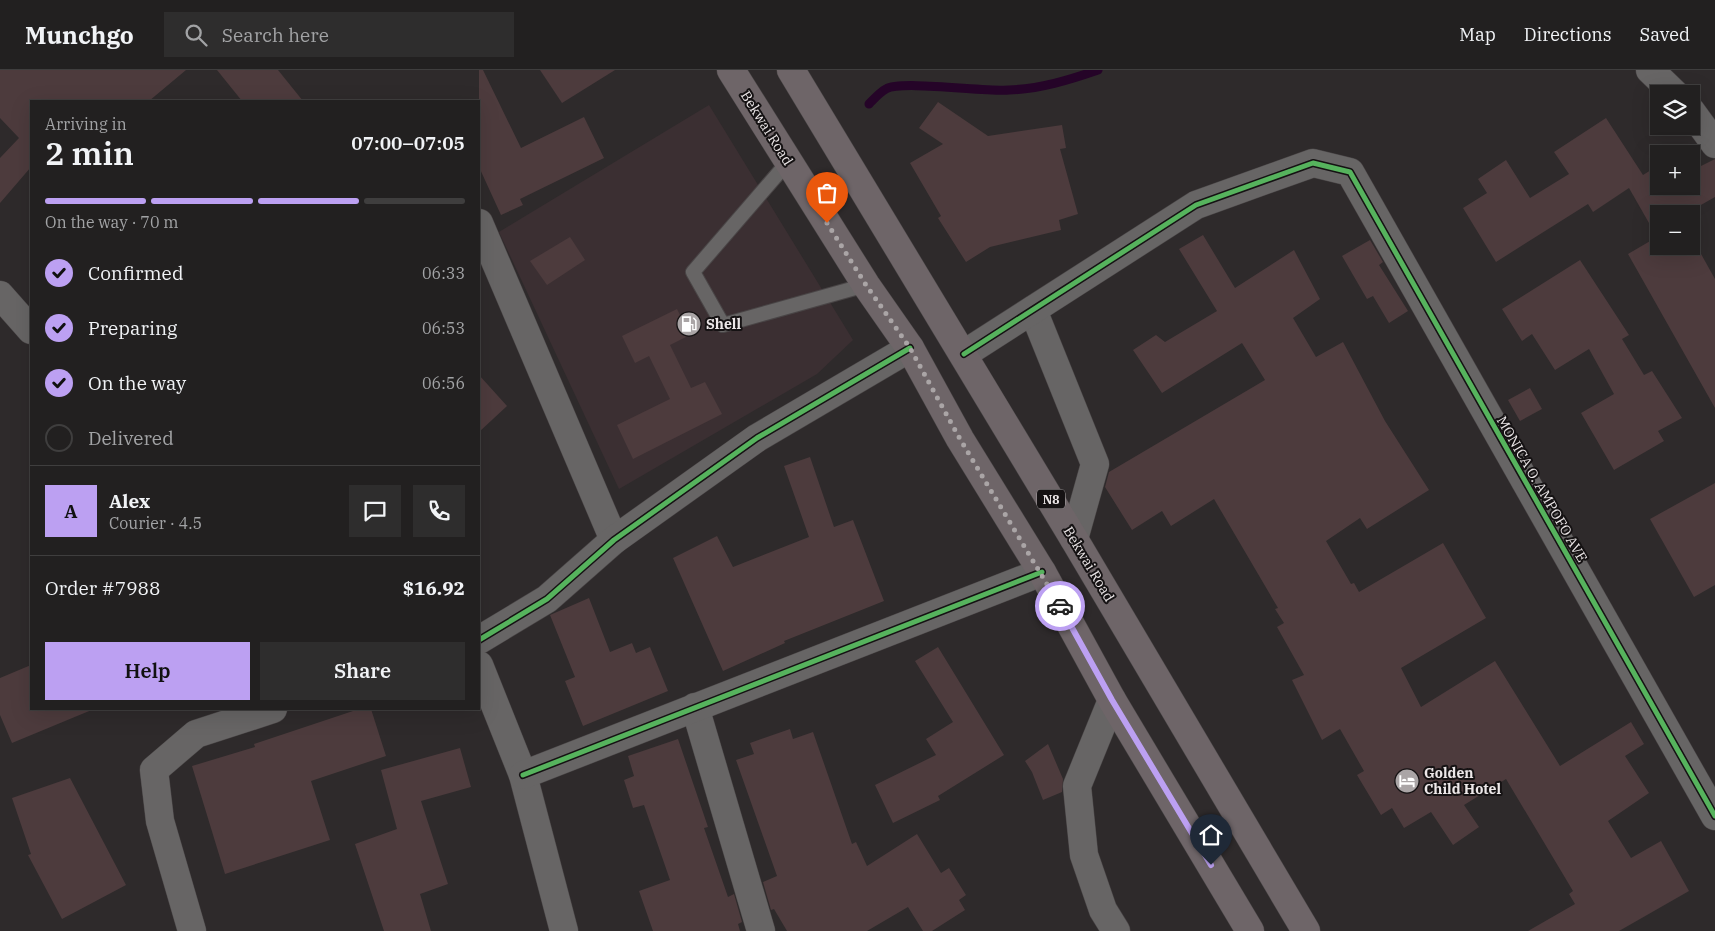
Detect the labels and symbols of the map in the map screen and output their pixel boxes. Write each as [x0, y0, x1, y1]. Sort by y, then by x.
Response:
street label: Bekwai Road [737, 87, 797, 169]
pin [806, 172, 848, 223]
fuel station icon: Shell [676, 311, 702, 337]
place label: Shell [706, 315, 741, 333]
street label: MONICA O. AMPOFO AVE [1493, 413, 1591, 565]
road number: N8 [1037, 489, 1065, 508]
street label: Bekwai Road [1060, 523, 1119, 605]
courier [1035, 581, 1085, 631]
place label: Golden Child Hotel [1424, 764, 1501, 798]
hotel icon: Golden Child Hotel [1394, 768, 1420, 794]
pin [1190, 814, 1232, 865]

